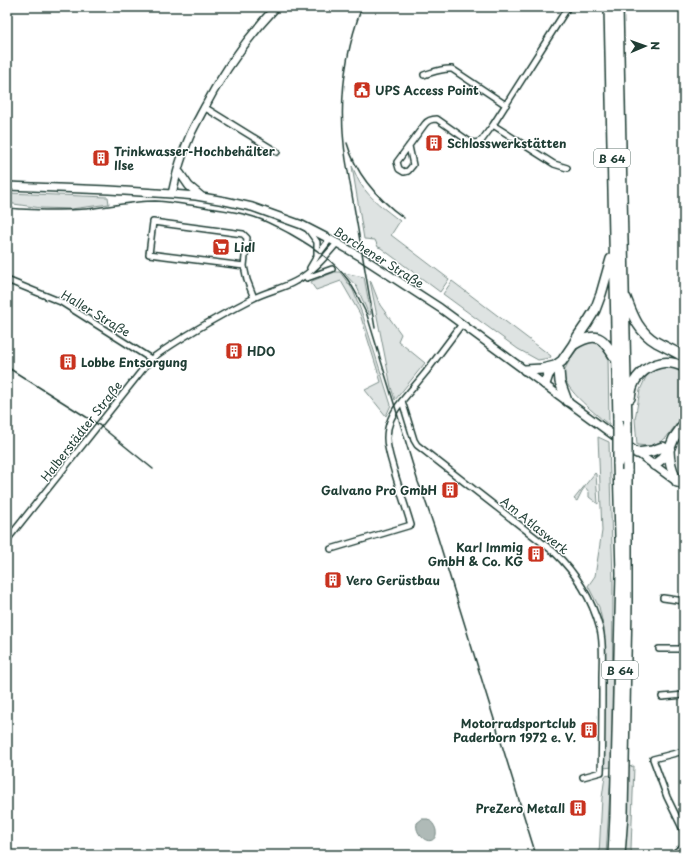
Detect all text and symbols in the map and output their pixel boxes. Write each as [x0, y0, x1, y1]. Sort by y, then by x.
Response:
north arrow [625, 26, 665, 66]
text: N [647, 41, 664, 51]
public building icon: UPS Access Point [352, 80, 372, 100]
place label: UPS Access Point [375, 81, 479, 99]
building icon: Schlosswerkstätten [424, 133, 444, 153]
place label: Schlosswerkstätten [447, 134, 566, 152]
place label: Trinkwasser-Hochbehälter Ilse [114, 142, 276, 174]
building icon: Trinkwasser-Hochbehälter Ilse [91, 148, 111, 168]
road number: B 64 [594, 149, 630, 167]
street label: Borchener Straße [330, 222, 428, 292]
supermarket icon: Lidl [211, 237, 231, 257]
place label: Lidl [234, 238, 256, 256]
street label: Haller Straße [58, 285, 134, 341]
building icon: HDO [224, 341, 244, 361]
place label: HDO [247, 342, 275, 360]
building icon: Lobbe Entsorgung [58, 352, 78, 372]
place label: Lobbe Entsorgung [81, 353, 187, 371]
street label: Halberstädter Straße [36, 377, 126, 485]
building icon: Galvano Pro GmbH [440, 480, 460, 500]
place label: Galvano Pro GmbH [321, 481, 437, 499]
street label: Am Atlaswerk [497, 492, 573, 558]
place label: Karl Immig GmbH & Co. KG [428, 538, 523, 570]
building icon: Karl Immig GmbH & Co. KG [526, 544, 546, 564]
building icon: Vero Gerüstbau [323, 570, 343, 590]
place label: Vero Gerüstbau [346, 571, 440, 589]
road number: B 64 [602, 661, 638, 679]
place label: Motorradsportclub Paderborn 1972 e. V. [453, 714, 576, 746]
building icon: Motorradsportclub Paderborn 1972 e. V. [579, 720, 599, 740]
building icon: PreZero Metall [568, 798, 588, 818]
place label: PreZero Metall [476, 799, 565, 817]

